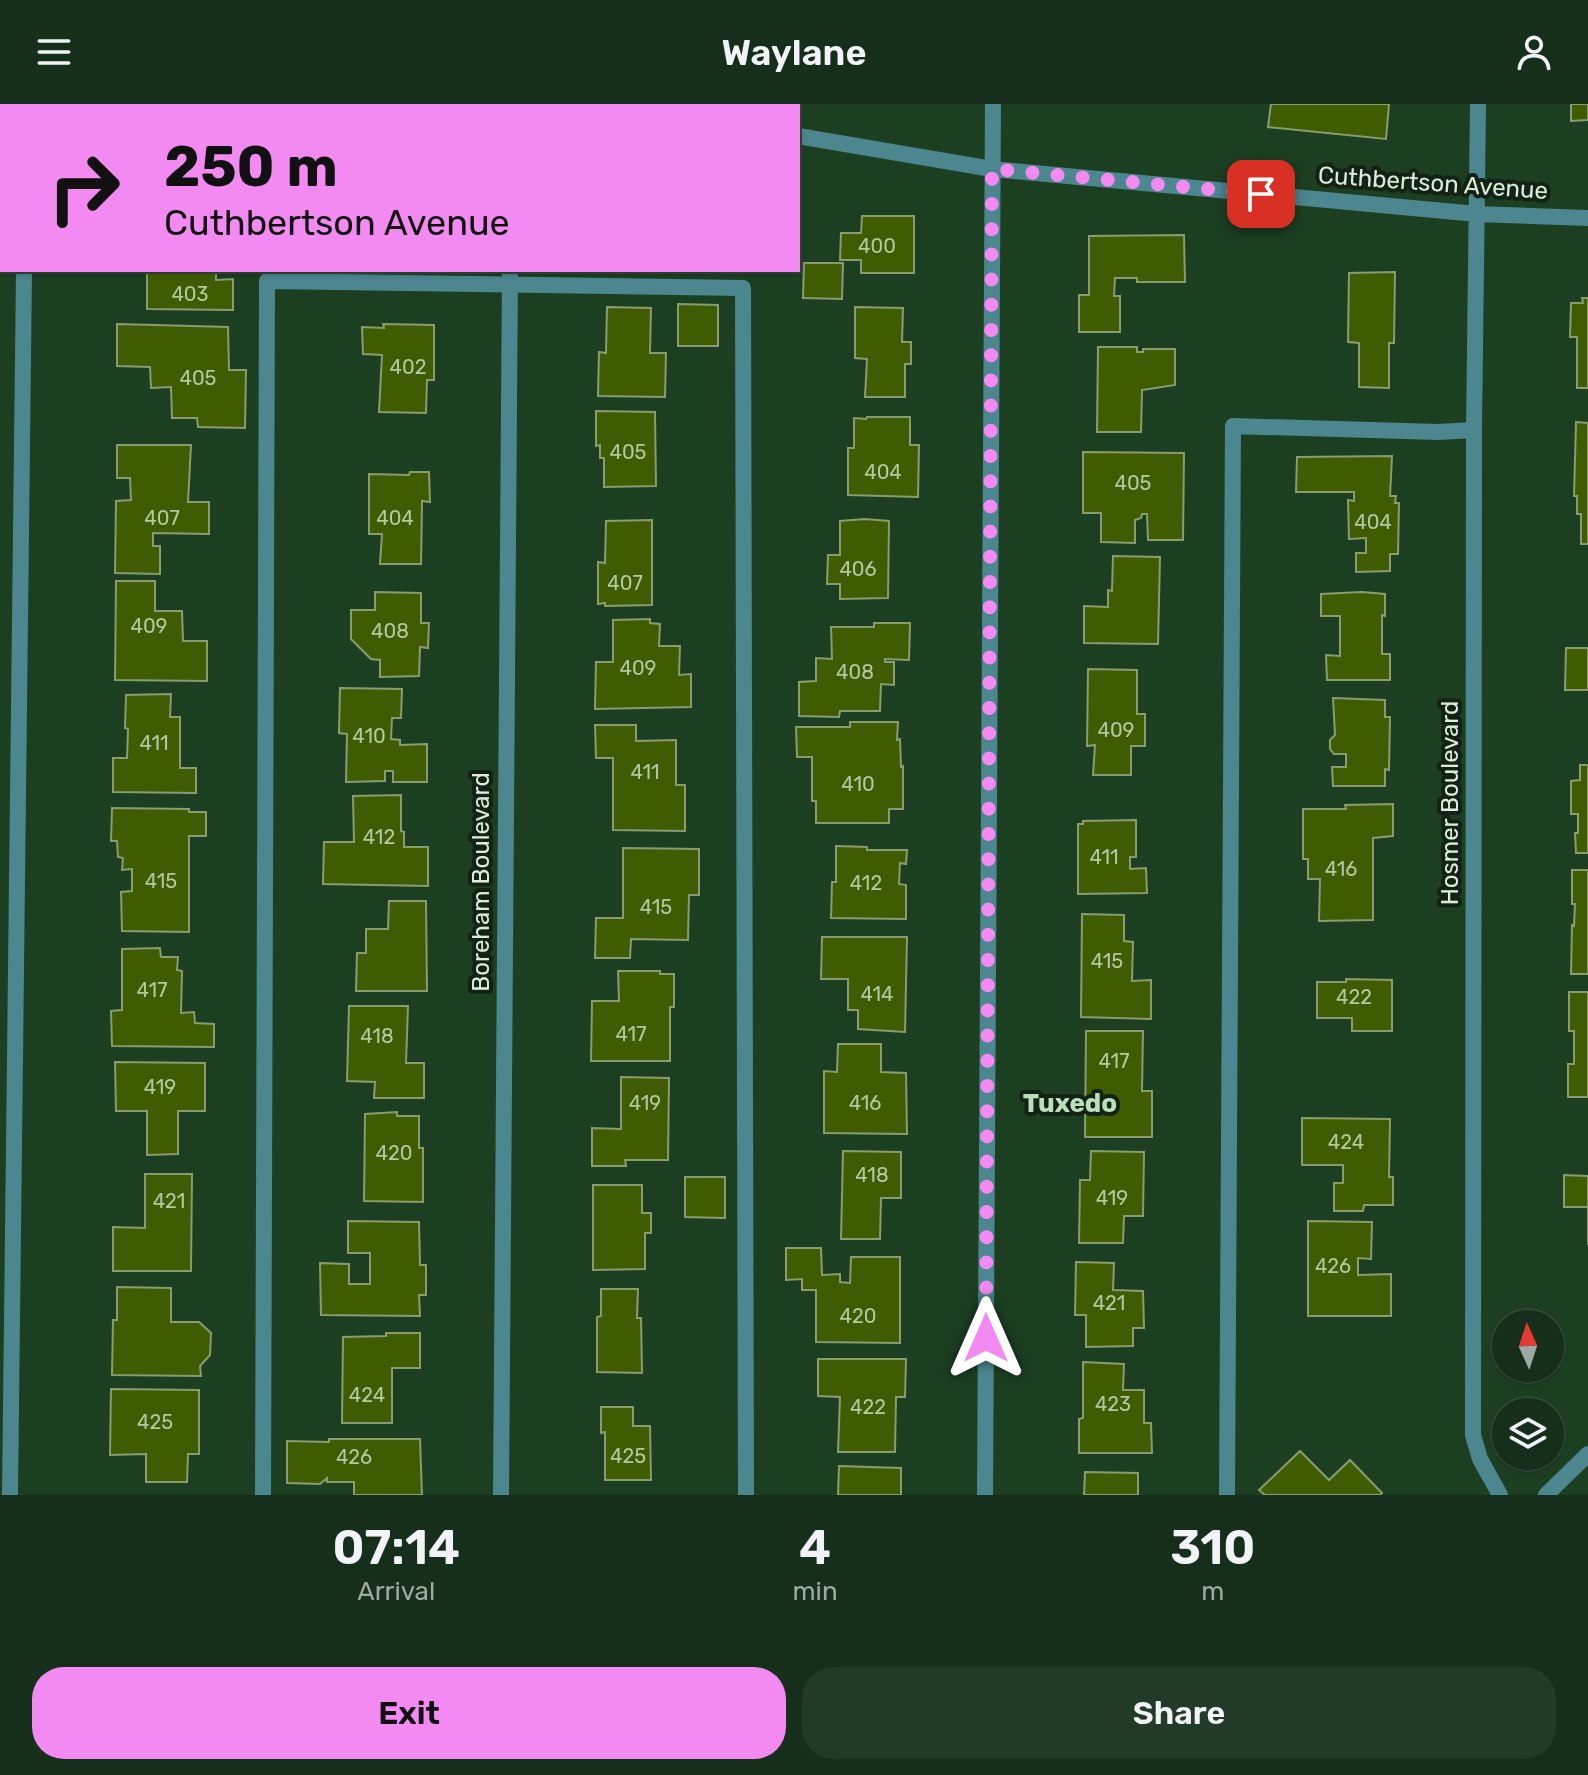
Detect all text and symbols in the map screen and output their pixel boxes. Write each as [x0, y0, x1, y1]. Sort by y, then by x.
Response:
icon: menu [32, 30, 76, 74]
icon: person [1512, 30, 1556, 74]
text: Waylane [722, 31, 866, 74]
text: 250 m [164, 134, 338, 200]
icon: right [32, 136, 136, 240]
pin [1227, 160, 1295, 228]
street label: Cuthbertson Avenue [1317, 161, 1549, 205]
icon: arrive [1239, 172, 1283, 216]
text: Cuthbertson Avenue [164, 201, 510, 244]
house number: 400 [858, 234, 896, 258]
house number: 403 [171, 282, 209, 306]
house number: 402 [390, 355, 426, 379]
house number: 405 [180, 366, 217, 390]
house number: 405 [610, 440, 647, 464]
house number: 404 [864, 460, 902, 484]
house number: 405 [1115, 471, 1152, 495]
house number: 407 [144, 506, 180, 530]
house number: 404 [376, 506, 414, 530]
house number: 404 [1354, 510, 1392, 534]
house number: 406 [839, 557, 877, 581]
house number: 407 [607, 571, 643, 595]
house number: 409 [131, 614, 167, 638]
house number: 408 [371, 619, 409, 643]
house number: 409 [620, 656, 656, 680]
house number: 408 [836, 660, 874, 684]
street label: Hosmer Boulevard [1436, 701, 1464, 905]
house number: 409 [1098, 718, 1134, 742]
house number: 410 [352, 724, 386, 748]
house number: 411 [139, 731, 169, 755]
house number: 411 [630, 760, 660, 784]
street label: Boreham Boulevard [467, 772, 495, 992]
house number: 410 [841, 772, 875, 796]
house number: 412 [363, 825, 395, 849]
house number: 411 [1089, 845, 1119, 869]
house number: 416 [1325, 857, 1357, 881]
house number: 415 [145, 869, 177, 893]
house number: 412 [850, 871, 882, 895]
house number: 415 [640, 895, 672, 919]
house number: 415 [1091, 949, 1123, 973]
house number: 417 [137, 978, 167, 1002]
house number: 414 [861, 982, 894, 1006]
house number: 422 [1336, 985, 1372, 1009]
house number: 417 [616, 1022, 646, 1046]
house number: 418 [360, 1024, 394, 1048]
house number: 417 [1099, 1049, 1129, 1073]
house number: 419 [144, 1075, 176, 1099]
district label: Tuxedo [1023, 1088, 1117, 1119]
house number: 419 [629, 1091, 661, 1115]
house number: 416 [849, 1091, 881, 1115]
house number: 424 [1328, 1130, 1364, 1154]
house number: 420 [376, 1141, 412, 1165]
house number: 418 [855, 1163, 889, 1187]
house number: 419 [1096, 1186, 1128, 1210]
house number: 421 [153, 1189, 185, 1213]
house number: 426 [1315, 1254, 1351, 1278]
house number: 421 [1093, 1291, 1125, 1315]
position arrow [944, 1296, 1028, 1380]
house number: 420 [840, 1304, 876, 1328]
north arrow [1492, 1310, 1564, 1382]
map controls [1492, 1310, 1564, 1470]
house number: 424 [349, 1383, 385, 1407]
house number: 423 [1095, 1392, 1131, 1416]
house number: 422 [850, 1395, 886, 1419]
button: layers [1492, 1398, 1564, 1470]
house number: 425 [137, 1410, 173, 1434]
house number: 425 [610, 1444, 646, 1468]
house number: 426 [336, 1445, 372, 1469]
text: 07:14 [333, 1519, 460, 1576]
text: 4 [799, 1519, 831, 1576]
text: 310 [1170, 1519, 1255, 1576]
text: Arrival [357, 1576, 435, 1607]
text: min [792, 1576, 838, 1607]
text: m [1201, 1576, 1224, 1607]
button: Exit [32, 1667, 786, 1759]
button: Share [802, 1667, 1556, 1759]

